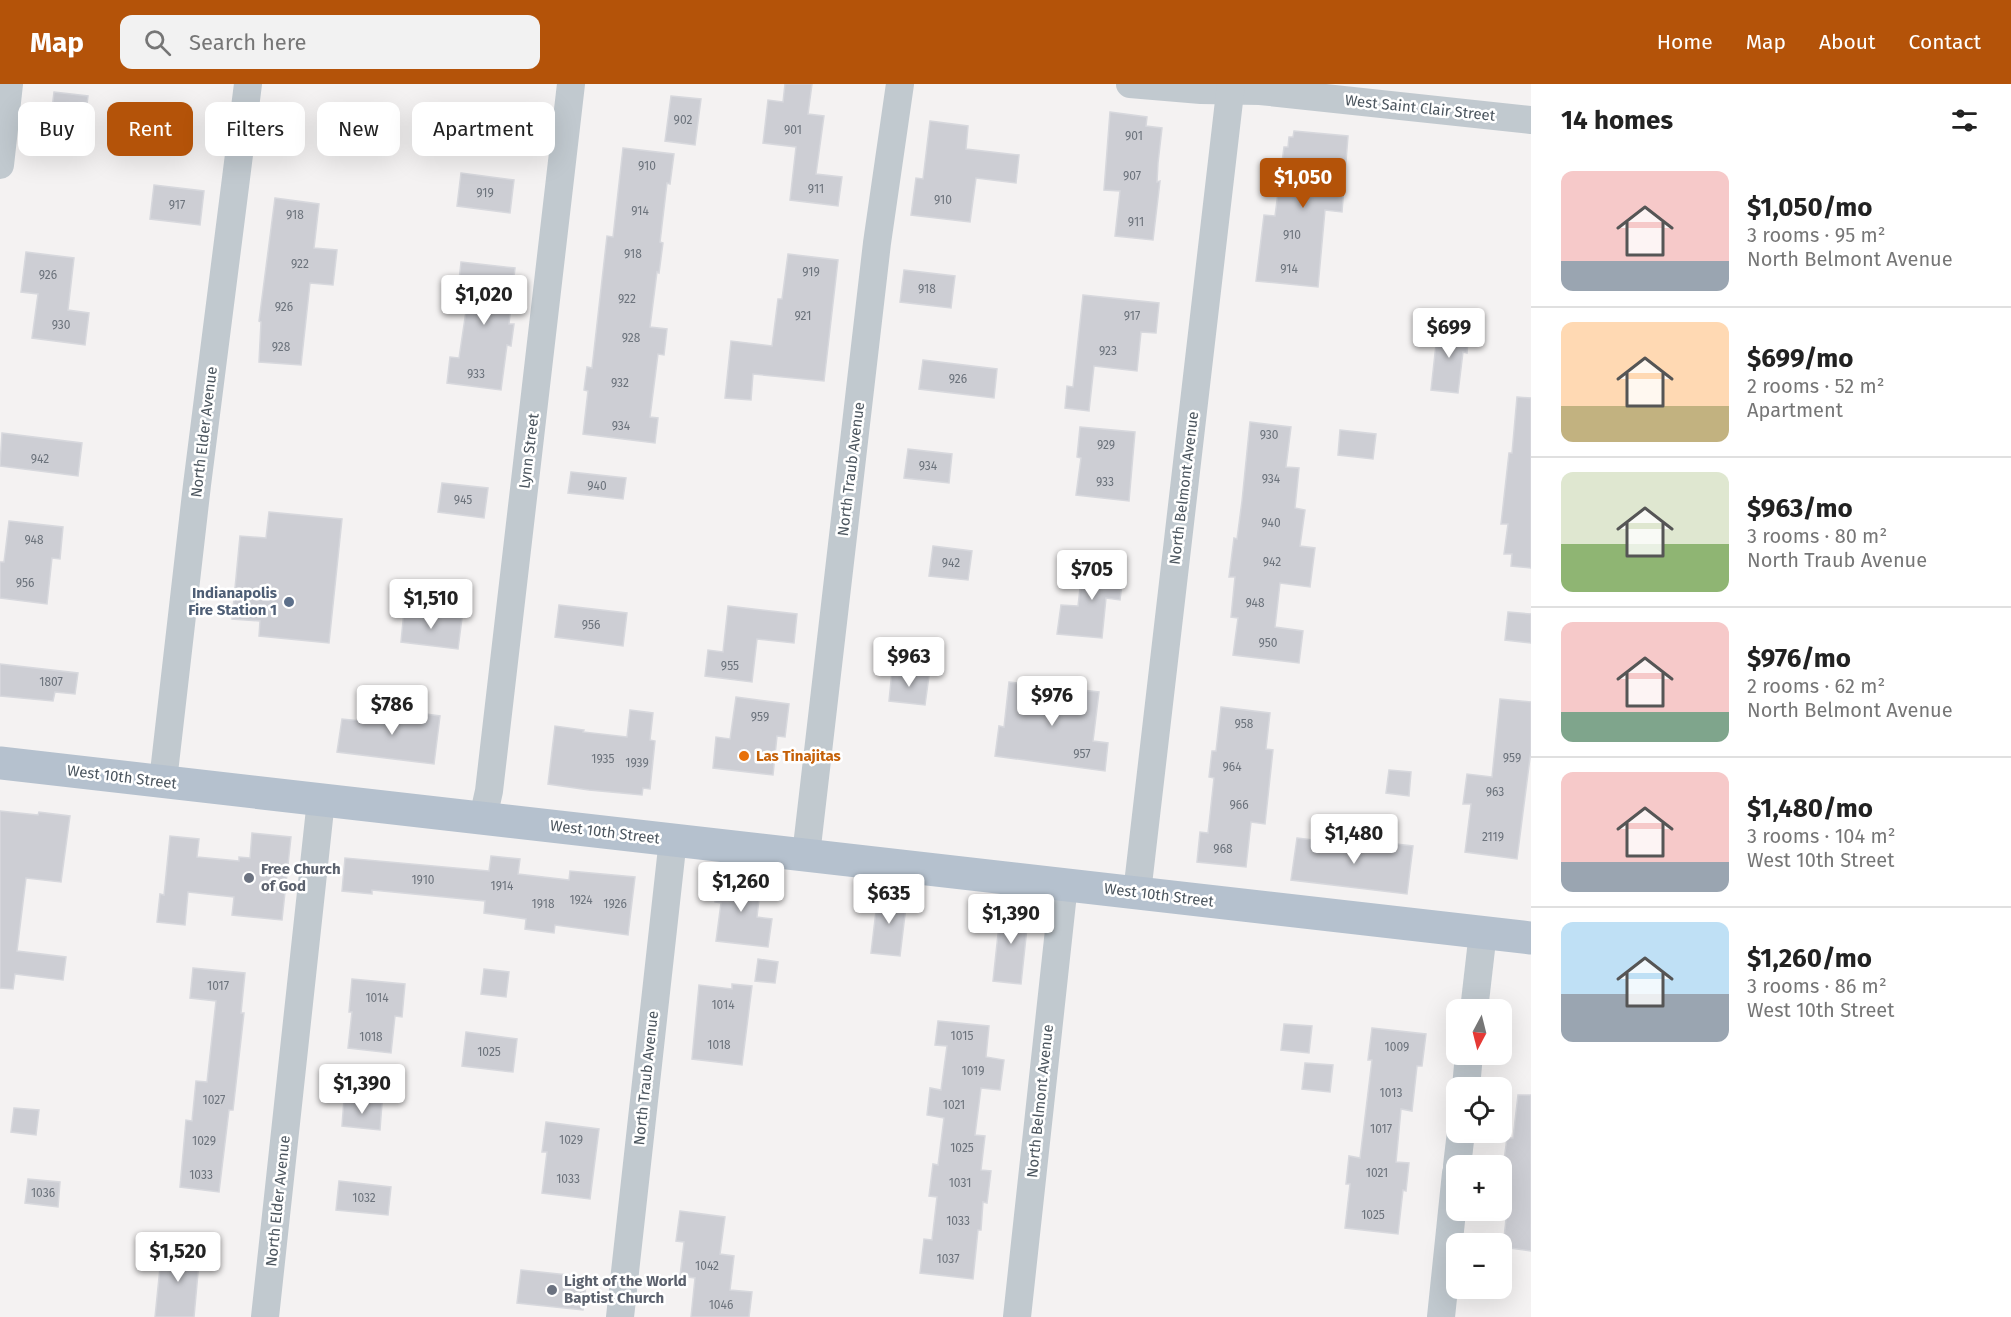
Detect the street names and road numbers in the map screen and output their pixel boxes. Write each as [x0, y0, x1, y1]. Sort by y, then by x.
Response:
street label: West Saint Clair Street [1344, 91, 1497, 125]
street label: North Elder Avenue [187, 365, 221, 499]
street label: North Traub Avenue [834, 401, 868, 537]
street label: North Belmont Avenue [1166, 410, 1202, 566]
street label: Lynn Street [515, 412, 543, 490]
street label: West 10th Street [66, 761, 179, 793]
street label: West 10th Street [549, 816, 662, 848]
street label: West 10th Street [1103, 879, 1216, 911]
street label: North Traub Avenue [630, 1010, 662, 1146]
street label: North Belmont Avenue [1023, 1023, 1057, 1179]
street label: North Elder Avenue [262, 1134, 294, 1268]

